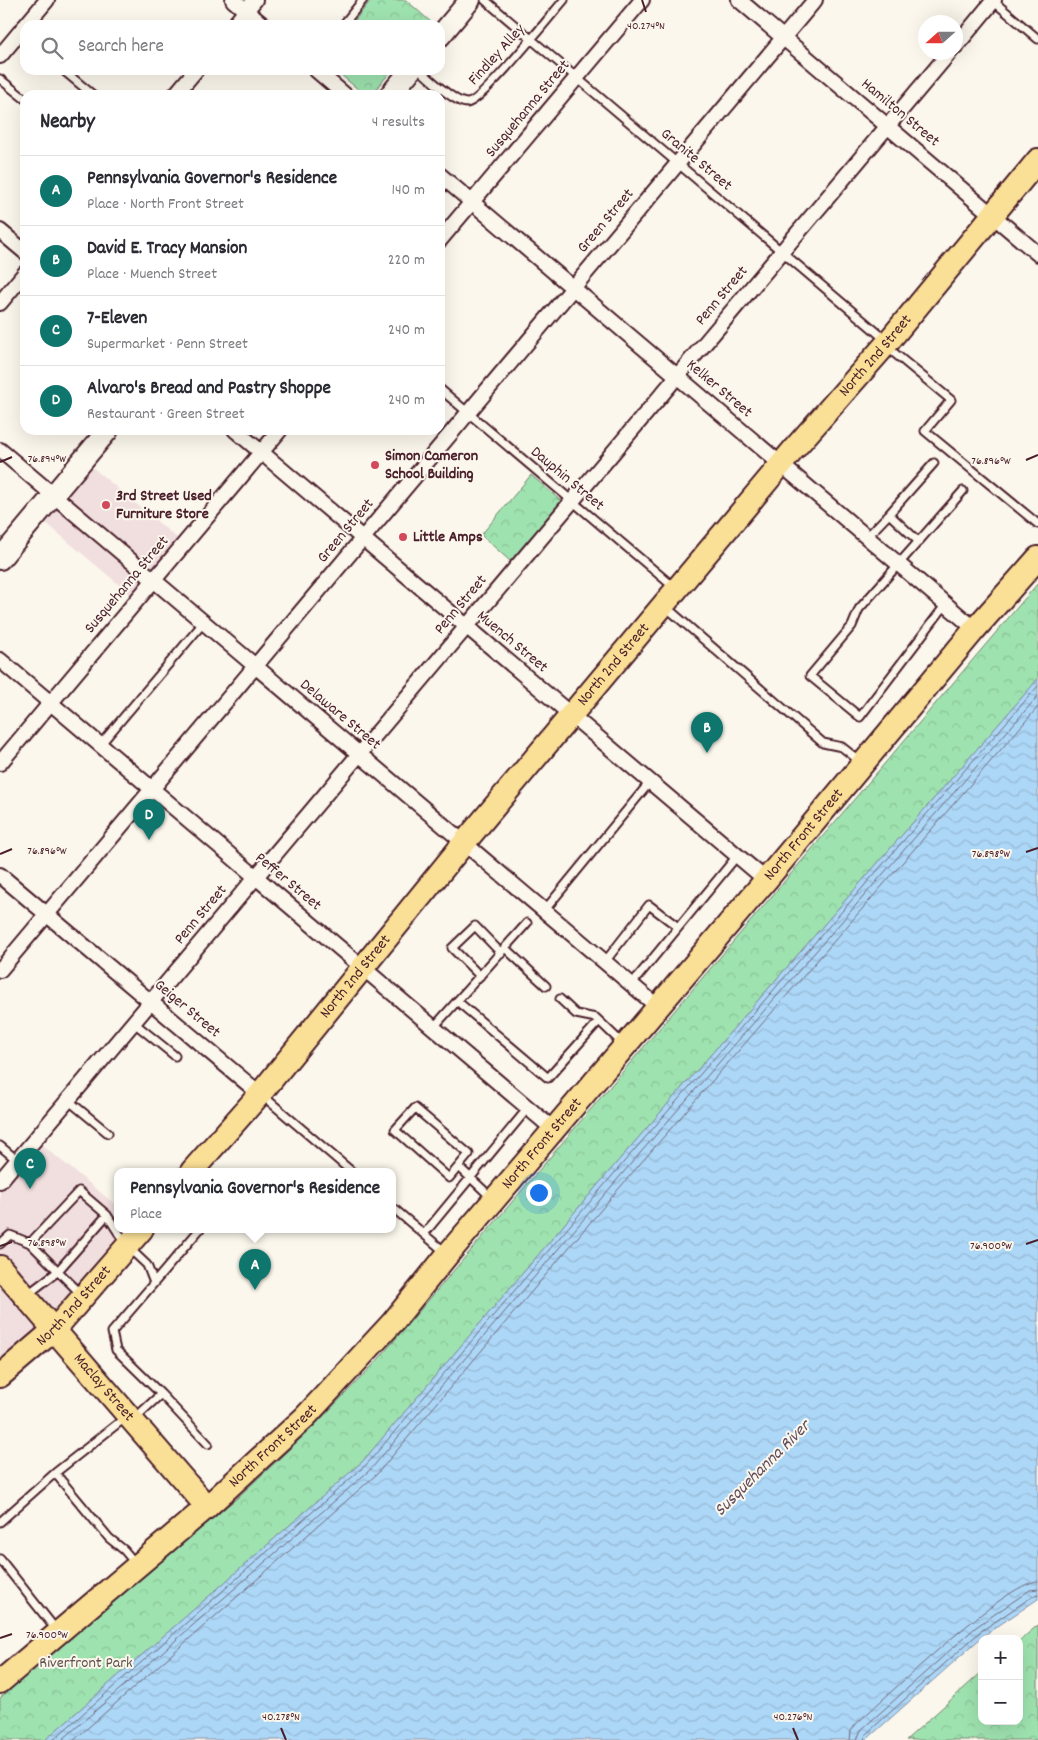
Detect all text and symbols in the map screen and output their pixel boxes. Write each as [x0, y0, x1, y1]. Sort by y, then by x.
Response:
north arrow [918, 15, 963, 60]
text: 40.274°N [627, 18, 665, 35]
street label: Findley Alley [463, 19, 531, 91]
search box [20, 20, 445, 75]
icon: search [38, 34, 66, 62]
text: Search here [78, 34, 164, 61]
street label: Susquehanna Street [480, 55, 576, 163]
street label: Hamilton Street [856, 73, 944, 153]
text: Nearby [40, 108, 95, 138]
text: 4 results [372, 111, 425, 134]
street label: Granite Street [655, 123, 737, 197]
text: Pennsylvania Governor's Residence [87, 166, 337, 193]
text: A [52, 179, 60, 202]
text: 140 m [391, 179, 425, 202]
street label: Green Street [572, 184, 640, 258]
text: Place · North Front Street [87, 193, 244, 216]
text: David E. Tracy Mansion [87, 236, 247, 263]
text: B [52, 249, 60, 272]
text: 220 m [388, 249, 425, 272]
street label: Penn Street [690, 261, 754, 331]
text: Place · Muench Street [87, 263, 217, 286]
text: 7-Eleven [87, 306, 147, 333]
street label: North 2nd Street [833, 309, 918, 402]
text: C [52, 319, 60, 342]
text: 240 m [388, 319, 425, 342]
text: Supermarket · Penn Street [87, 333, 248, 356]
street label: Kelker Street [681, 354, 757, 424]
text: Alvaro's Bread and Pastry Shoppe [87, 376, 331, 403]
text: D [52, 389, 60, 412]
text: 240 m [388, 389, 425, 412]
text: Restaurant · Green Street [87, 403, 245, 426]
street label: Dauphin Street [525, 441, 609, 517]
place label: Simon Cameron School Building [385, 445, 478, 486]
text: 76.894°W [28, 451, 66, 468]
text: 76.896°W [971, 453, 1011, 470]
marker: Simon Cameron School Building [369, 459, 381, 471]
place label: 3rd Street Used Furniture Store [116, 485, 212, 526]
street label: Green Street [312, 494, 380, 568]
marker: 3rd Street Used Furniture Store [100, 499, 112, 511]
place label: Little Amps [413, 526, 483, 549]
street label: Susquehanna Street [79, 531, 175, 639]
marker: Little Amps [397, 531, 409, 543]
street label: Penn Street [429, 570, 493, 640]
street label: Muench Street [471, 605, 553, 679]
street label: North 2nd Street [572, 618, 655, 711]
street label: Delaware Street [294, 674, 386, 756]
pin: B [691, 712, 723, 753]
street label: North Front Street [758, 783, 849, 886]
pin: D [133, 799, 165, 840]
text: 76.896°W [27, 843, 67, 860]
text: 76.898°W [972, 846, 1010, 863]
street label: Peffer Street [250, 847, 326, 917]
street label: Penn Street [169, 880, 233, 950]
street label: North 2nd Street [314, 930, 397, 1024]
street label: Geiger Street [149, 974, 225, 1044]
street label: North Front Street [496, 1093, 588, 1194]
pin: C [14, 1148, 46, 1189]
popup [114, 1168, 396, 1233]
text: Pennsylvania Governor's Residence [130, 1176, 380, 1203]
your location [526, 1180, 552, 1206]
text: Place [130, 1203, 162, 1226]
text: 76.898°W [28, 1235, 66, 1252]
text: 76.900°W [970, 1238, 1012, 1255]
pin: A [239, 1249, 271, 1290]
street label: North 2nd Street [31, 1260, 117, 1352]
street label: Maclay Street [68, 1348, 140, 1427]
street label: North Front Street [223, 1399, 323, 1493]
water label: Susquehanna River [709, 1414, 818, 1523]
text: 76.900°W [26, 1627, 68, 1644]
map controls [978, 1635, 1023, 1725]
button: + [978, 1635, 1023, 1680]
park label: Riverfront Park [39, 1652, 133, 1675]
button: − [978, 1680, 1023, 1725]
text: 40.278°N [262, 1709, 300, 1726]
text: 40.276°N [773, 1709, 813, 1726]

